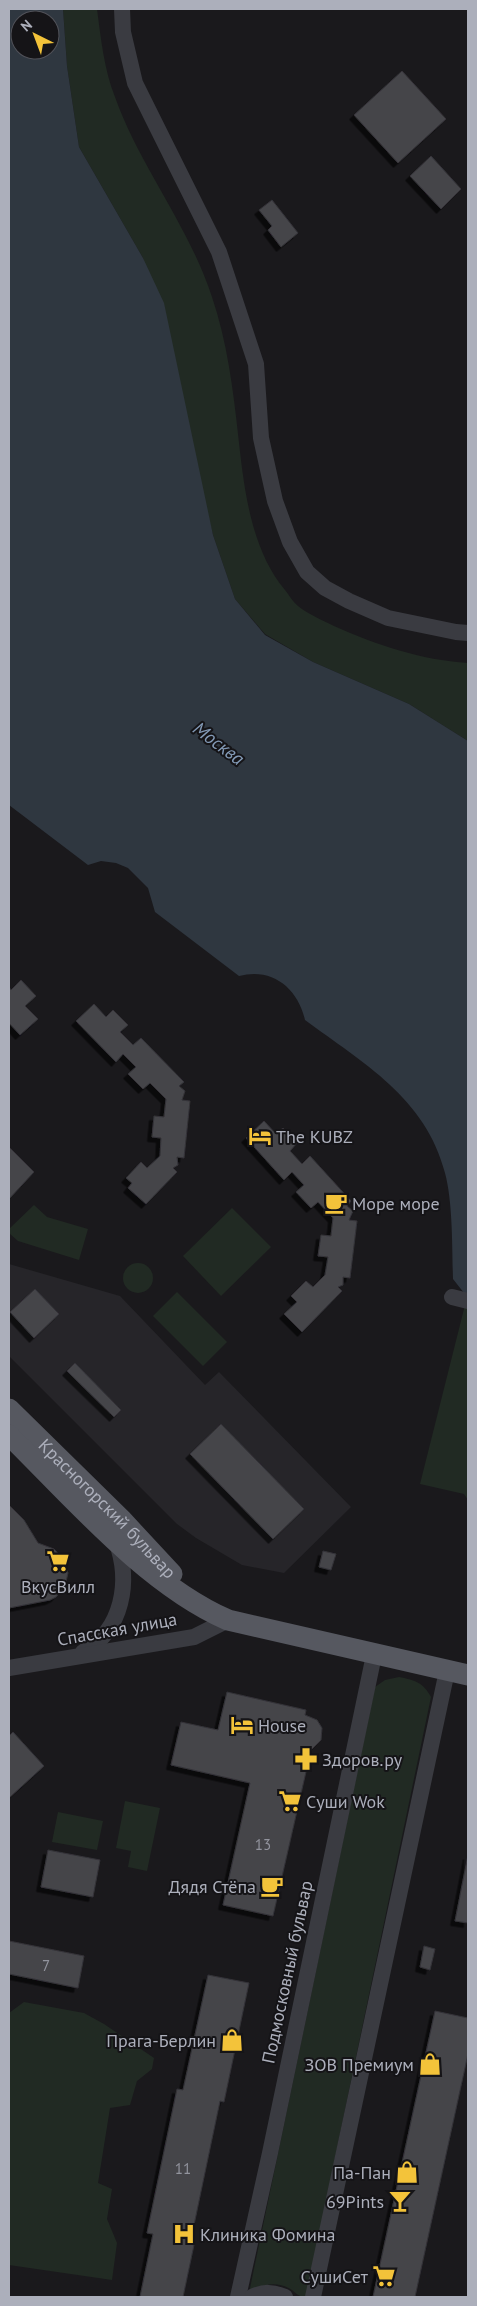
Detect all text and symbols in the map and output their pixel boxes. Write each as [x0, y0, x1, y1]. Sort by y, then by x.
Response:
north arrow [10, 10, 60, 60]
text: N [17, 16, 36, 35]
water label: Москва [189, 716, 250, 770]
hotel icon: The KUBZ [247, 1123, 273, 1149]
place label: The KUBZ [276, 1125, 353, 1148]
cafe icon: Море море [323, 1190, 349, 1216]
place label: Море море [352, 1192, 440, 1215]
street label: Красногорский бульвар [34, 1433, 181, 1583]
supermarket icon: ВкусВилл [45, 1548, 71, 1574]
place label: ВкусВилл [21, 1575, 95, 1598]
street label: Спасская улица [55, 1607, 179, 1651]
hotel icon: House [229, 1712, 255, 1738]
place label: House [258, 1714, 306, 1737]
pharmacy icon: Здоров.ру [293, 1746, 319, 1772]
place label: Здоров.ру [322, 1748, 403, 1771]
supermarket icon: Суши Wok [277, 1788, 303, 1814]
place label: Суши Wok [306, 1790, 385, 1813]
house number: 13 [255, 1835, 271, 1854]
cafe icon: Дядя Стёпа [259, 1873, 285, 1899]
place label: Дядя Стёпа [169, 1875, 256, 1898]
street label: Подмосковный бульвар [256, 1878, 318, 2066]
house number: 7 [42, 1956, 50, 1975]
shop icon: Прага-Берлин [219, 2027, 245, 2053]
place label: Прага-Берлин [106, 2029, 216, 2052]
shop icon: ЗОВ Премиум [417, 2051, 443, 2077]
place label: ЗОВ Премиум [304, 2053, 414, 2076]
house number: 11 [175, 2159, 191, 2178]
shop icon: Па-Пан [394, 2159, 420, 2185]
place label: Па-Пан [333, 2161, 391, 2184]
bar icon: 69Pints [387, 2188, 413, 2214]
place label: 69Pints [326, 2190, 384, 2213]
hospital icon: Клиника Фомина [171, 2221, 197, 2247]
place label: Клиника Фомина [200, 2223, 336, 2246]
supermarket icon: СушиСет [371, 2263, 397, 2289]
place label: СушиСет [300, 2265, 369, 2288]

